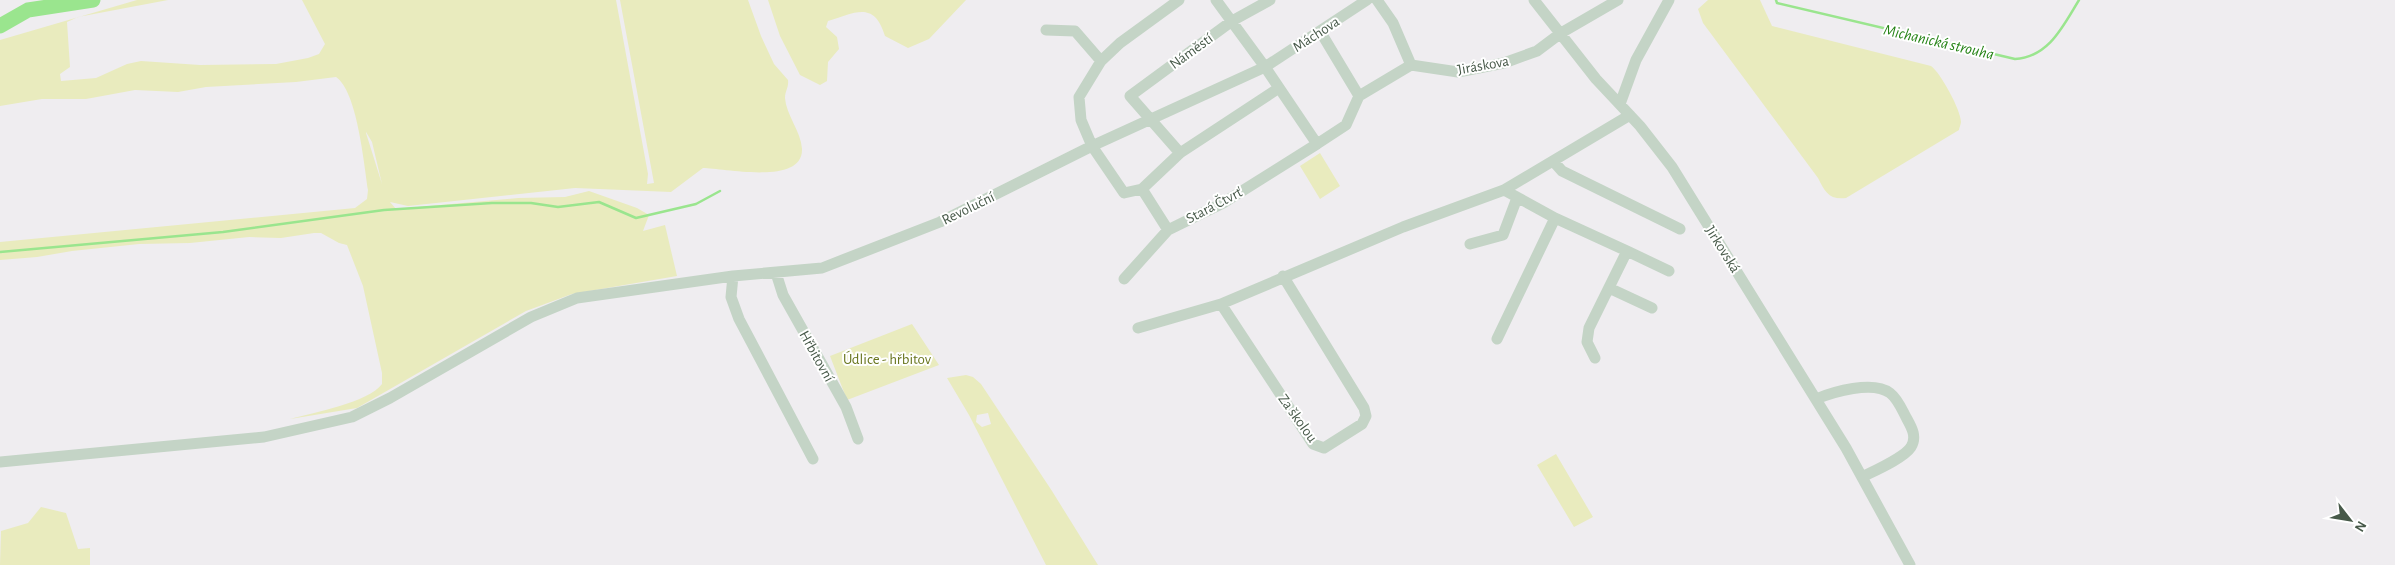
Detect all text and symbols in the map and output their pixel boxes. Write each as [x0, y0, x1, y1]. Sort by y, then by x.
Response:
street label: Máchova [1290, 14, 1342, 55]
water label: Michanická strouha [1882, 22, 1995, 62]
street label: Náměstí [1167, 31, 1216, 72]
street label: Jiráskova [1456, 54, 1510, 77]
street label: Stará Čtvrť [1183, 184, 1245, 226]
street label: Revoluční [940, 189, 997, 228]
street label: Jirkovská [1702, 223, 1743, 275]
street label: Hřbitovní [796, 328, 837, 385]
park label: Údlice - hřbitov [843, 350, 932, 367]
street label: Za školou [1275, 391, 1320, 445]
north arrow [2325, 495, 2375, 545]
text: N [2352, 518, 2369, 534]

